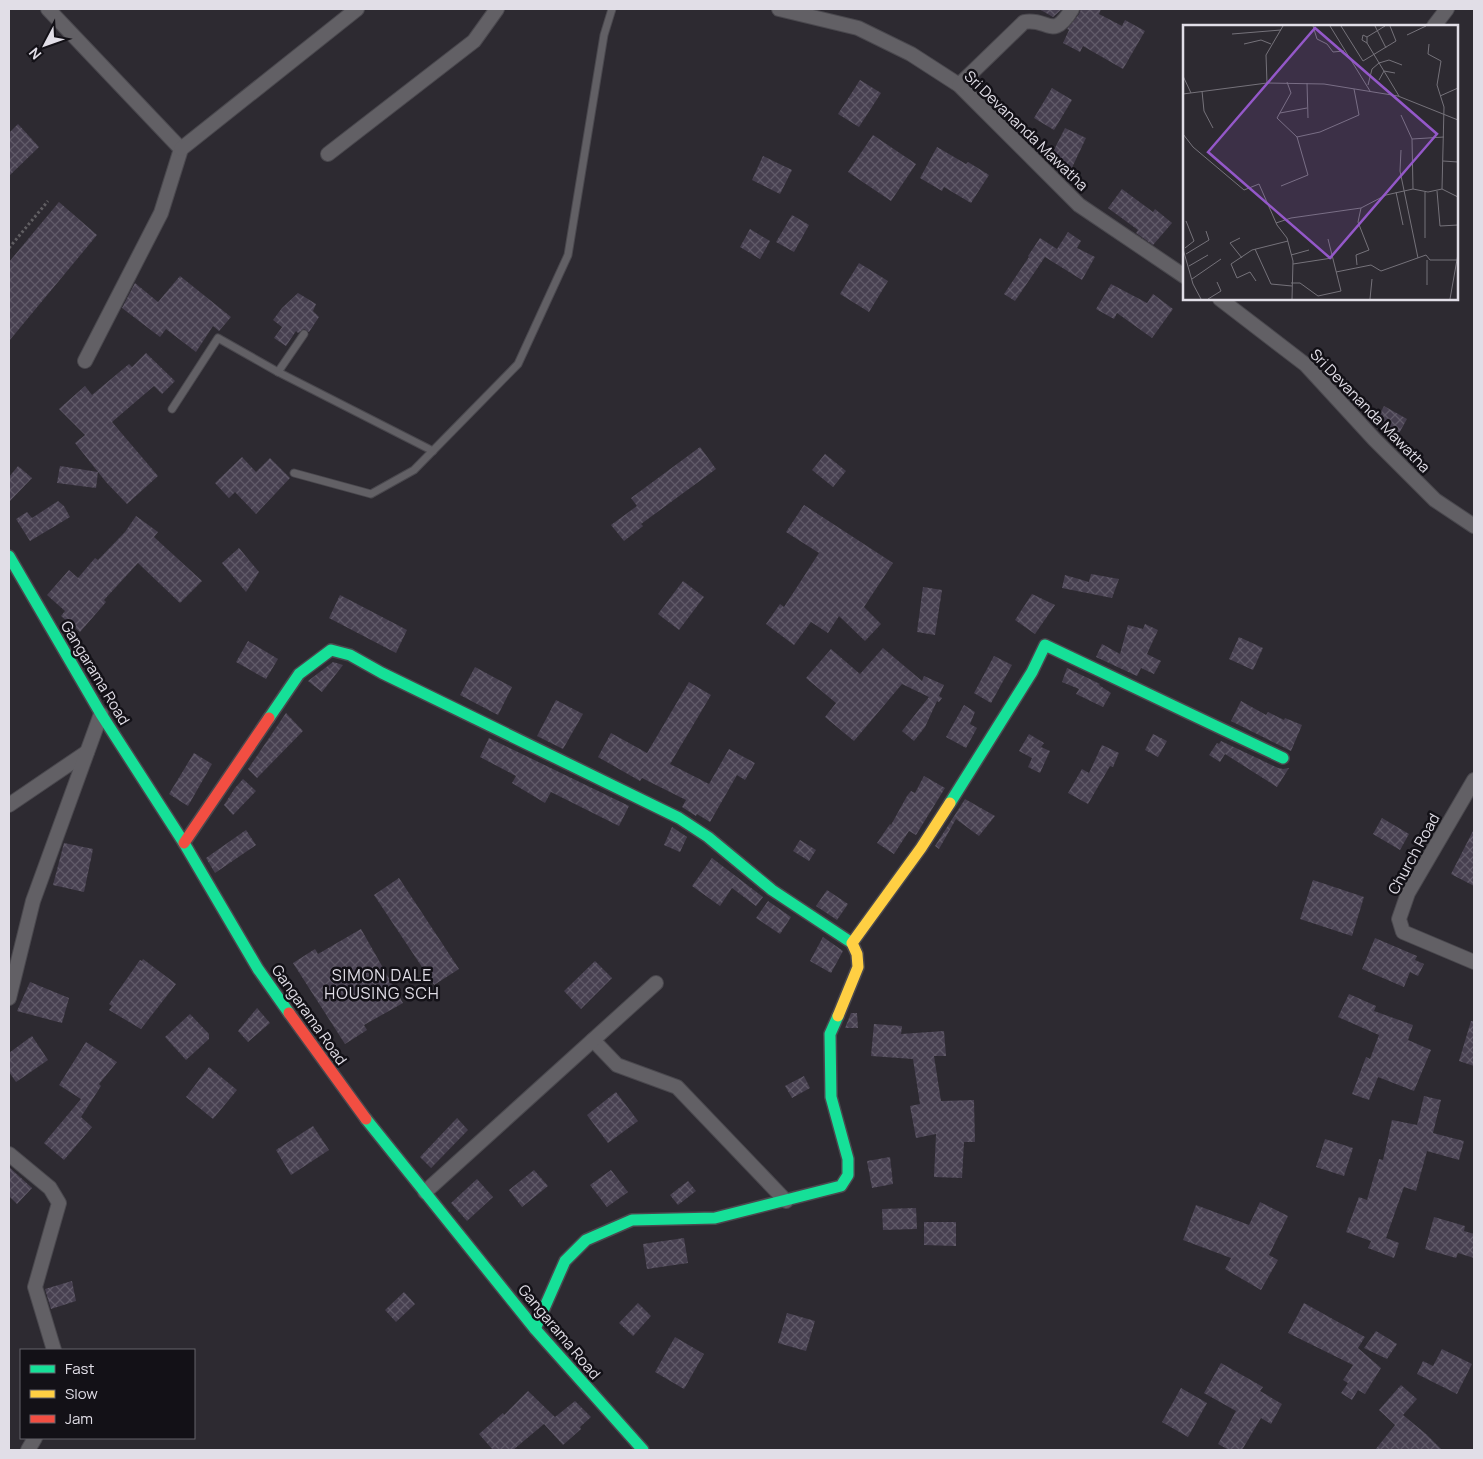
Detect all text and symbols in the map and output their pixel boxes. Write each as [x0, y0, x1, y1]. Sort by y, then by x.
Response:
north arrow [20, 20, 70, 70]
inset map [1183, 25, 1458, 300]
text: N [24, 44, 45, 64]
street label: Sri Devananda Mawatha [960, 66, 1093, 195]
street label: Sri Devananda Mawatha [1306, 344, 1435, 477]
street label: Gangarama Road [56, 617, 135, 729]
street label: Church Road [1383, 809, 1444, 898]
street label: Gangarama Road [267, 960, 352, 1069]
district label: SIMON DALE HOUSING SCH [324, 964, 440, 1004]
street label: Gangarama Road [513, 1280, 605, 1384]
legend [20, 1349, 195, 1439]
text: Fast [65, 1358, 94, 1379]
text: Slow [65, 1383, 98, 1404]
text: Jam [65, 1408, 93, 1429]

